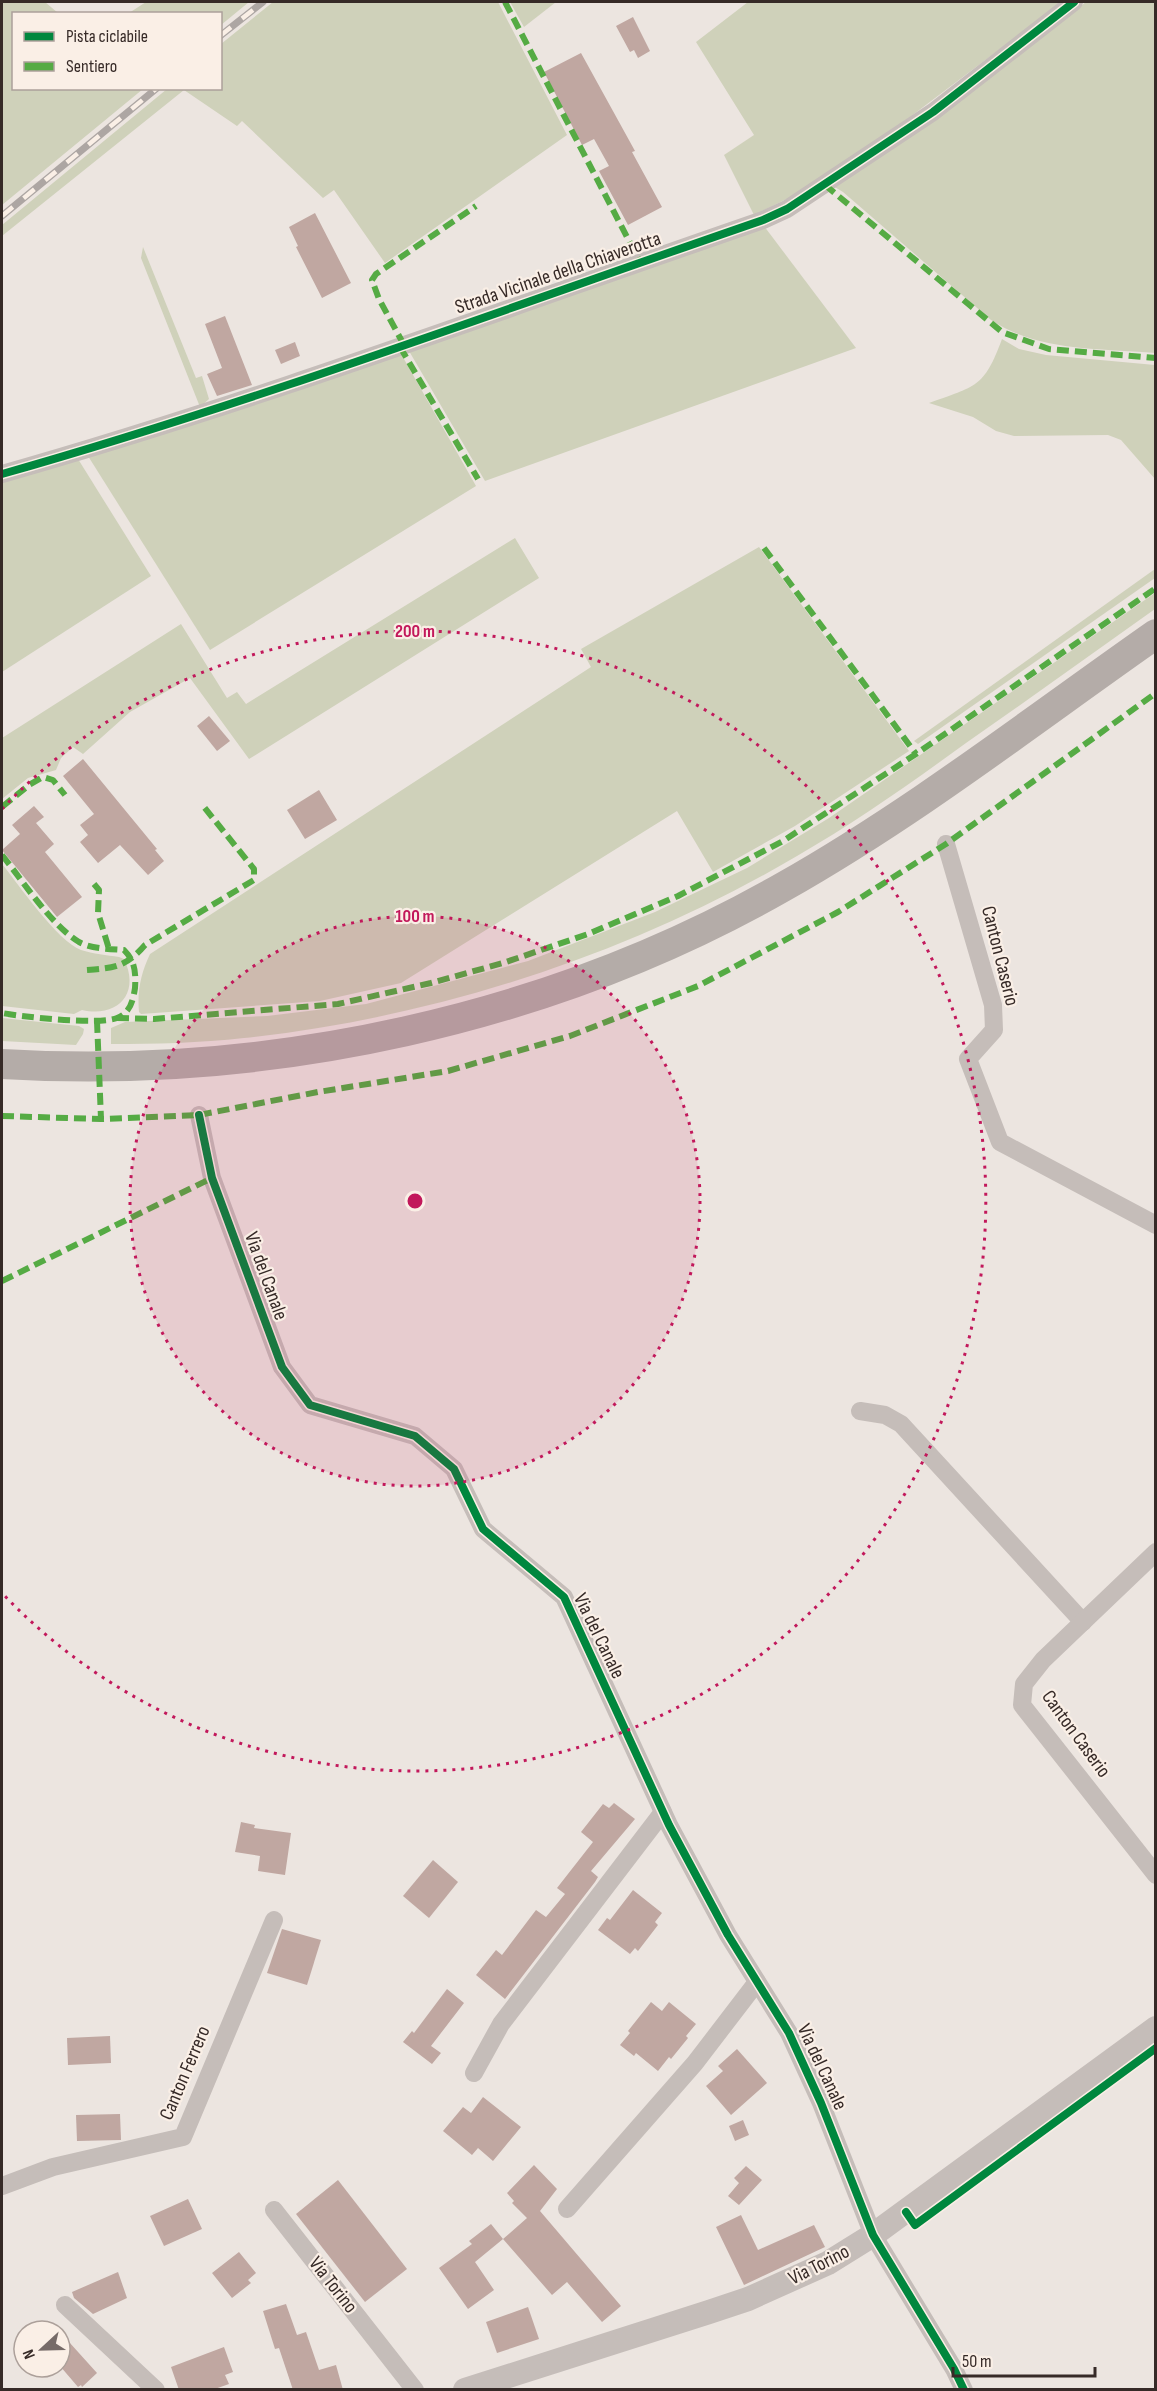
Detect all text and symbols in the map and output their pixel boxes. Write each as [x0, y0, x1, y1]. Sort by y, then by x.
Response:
legend [12, 12, 222, 90]
text: Pista ciclabile [66, 26, 148, 47]
text: Sentiero [66, 56, 117, 77]
street label: Strada Vicinale della Chiaverotta [452, 226, 664, 320]
text: 200 m [395, 621, 435, 642]
street label: Canton Caserio [976, 904, 1024, 1008]
text: 100 m [396, 906, 435, 927]
centre of rings [405, 1191, 425, 1211]
street label: Via del Canale [239, 1229, 293, 1323]
street label: Via del Canale [568, 1589, 630, 1683]
street label: Canton Caserio [1036, 1686, 1116, 1782]
street label: Via del Canale [792, 2020, 852, 2114]
street label: Canton Ferrero [154, 2022, 216, 2124]
street label: Via Torino [785, 2240, 853, 2290]
street label: Via Torino [304, 2252, 362, 2318]
north arrow [12, 2319, 72, 2379]
scale bar [953, 2340, 1096, 2378]
text: N [19, 2347, 40, 2362]
text: 50 m [962, 2351, 992, 2372]

